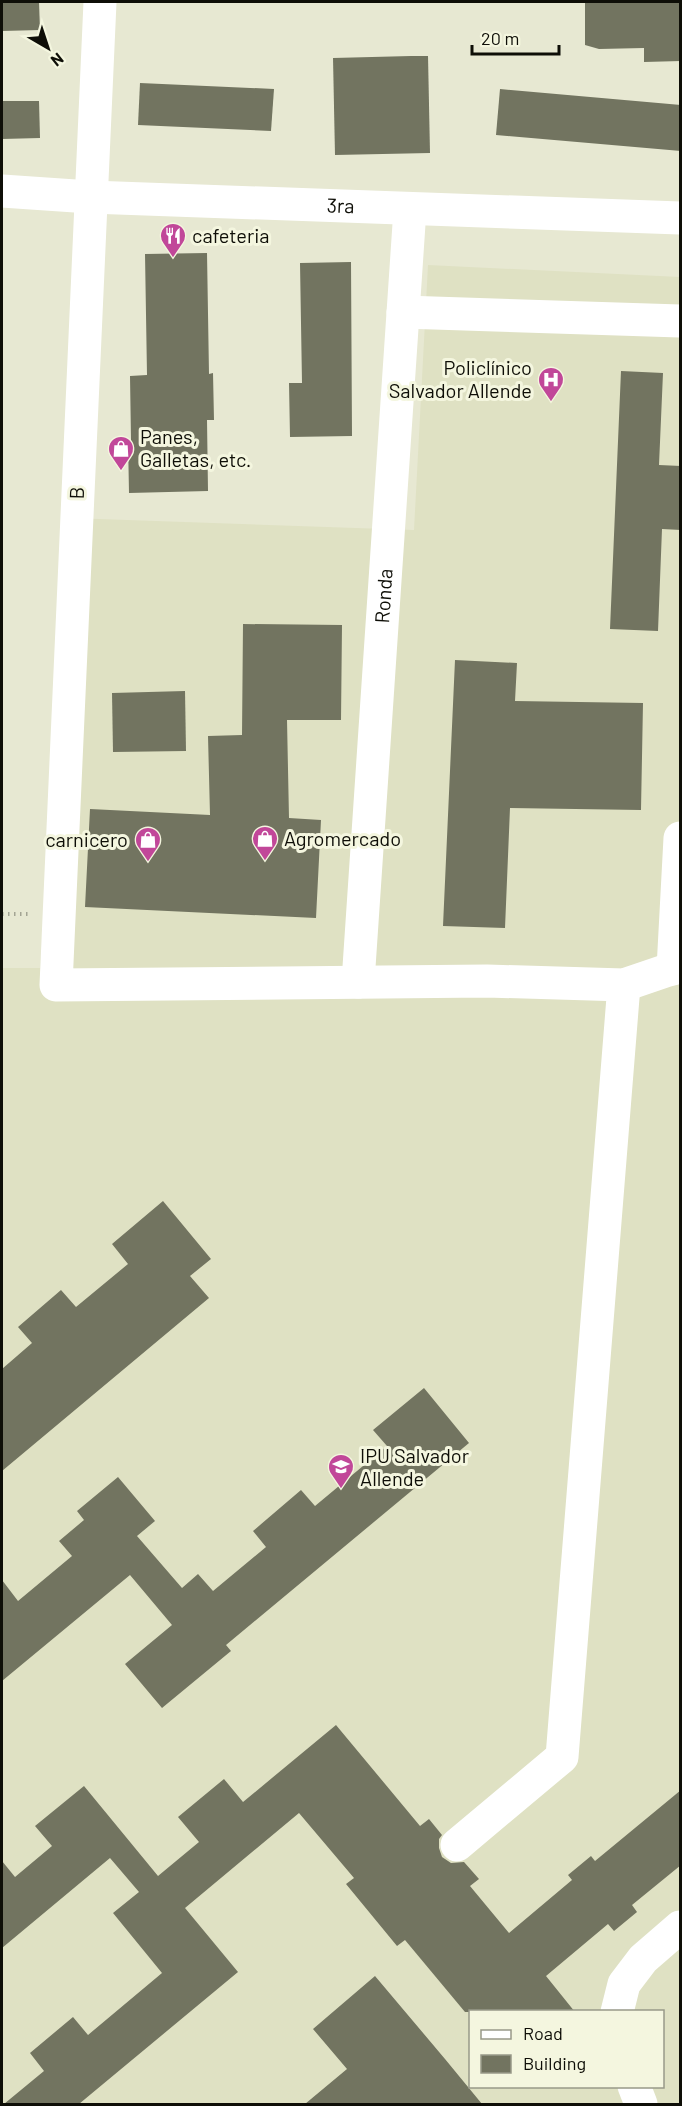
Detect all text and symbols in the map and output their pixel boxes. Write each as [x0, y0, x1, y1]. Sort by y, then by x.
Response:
north arrow [18, 18, 78, 78]
scale bar [472, 18, 559, 56]
text: 20 m [481, 27, 519, 49]
text: N [48, 49, 68, 71]
street label: 3ra [326, 192, 355, 217]
restaurant icon: cafeteria [158, 221, 188, 259]
place label: cafeteria [192, 223, 269, 247]
place label: Policlínico Salvador Allende [389, 355, 532, 402]
hospital icon: Policlínico Salvador Allende [536, 365, 566, 403]
place label: Panes, Galletas, etc. [140, 424, 251, 471]
shop icon: Panes, Galletas, etc. [106, 434, 136, 472]
street label: B [64, 486, 88, 500]
street label: Ronda [369, 568, 397, 624]
shop icon: Agromercado [250, 824, 280, 862]
shop icon: carnicero [133, 825, 163, 863]
place label: Agromercado [284, 826, 401, 850]
place label: carnicero [45, 827, 128, 851]
place label: IPU Salvador Allende [360, 1443, 469, 1490]
school or university icon: IPU Salvador Allende [326, 1452, 356, 1490]
legend [469, 2010, 664, 2088]
text: Road [523, 2022, 563, 2044]
text: Building [523, 2052, 586, 2074]

